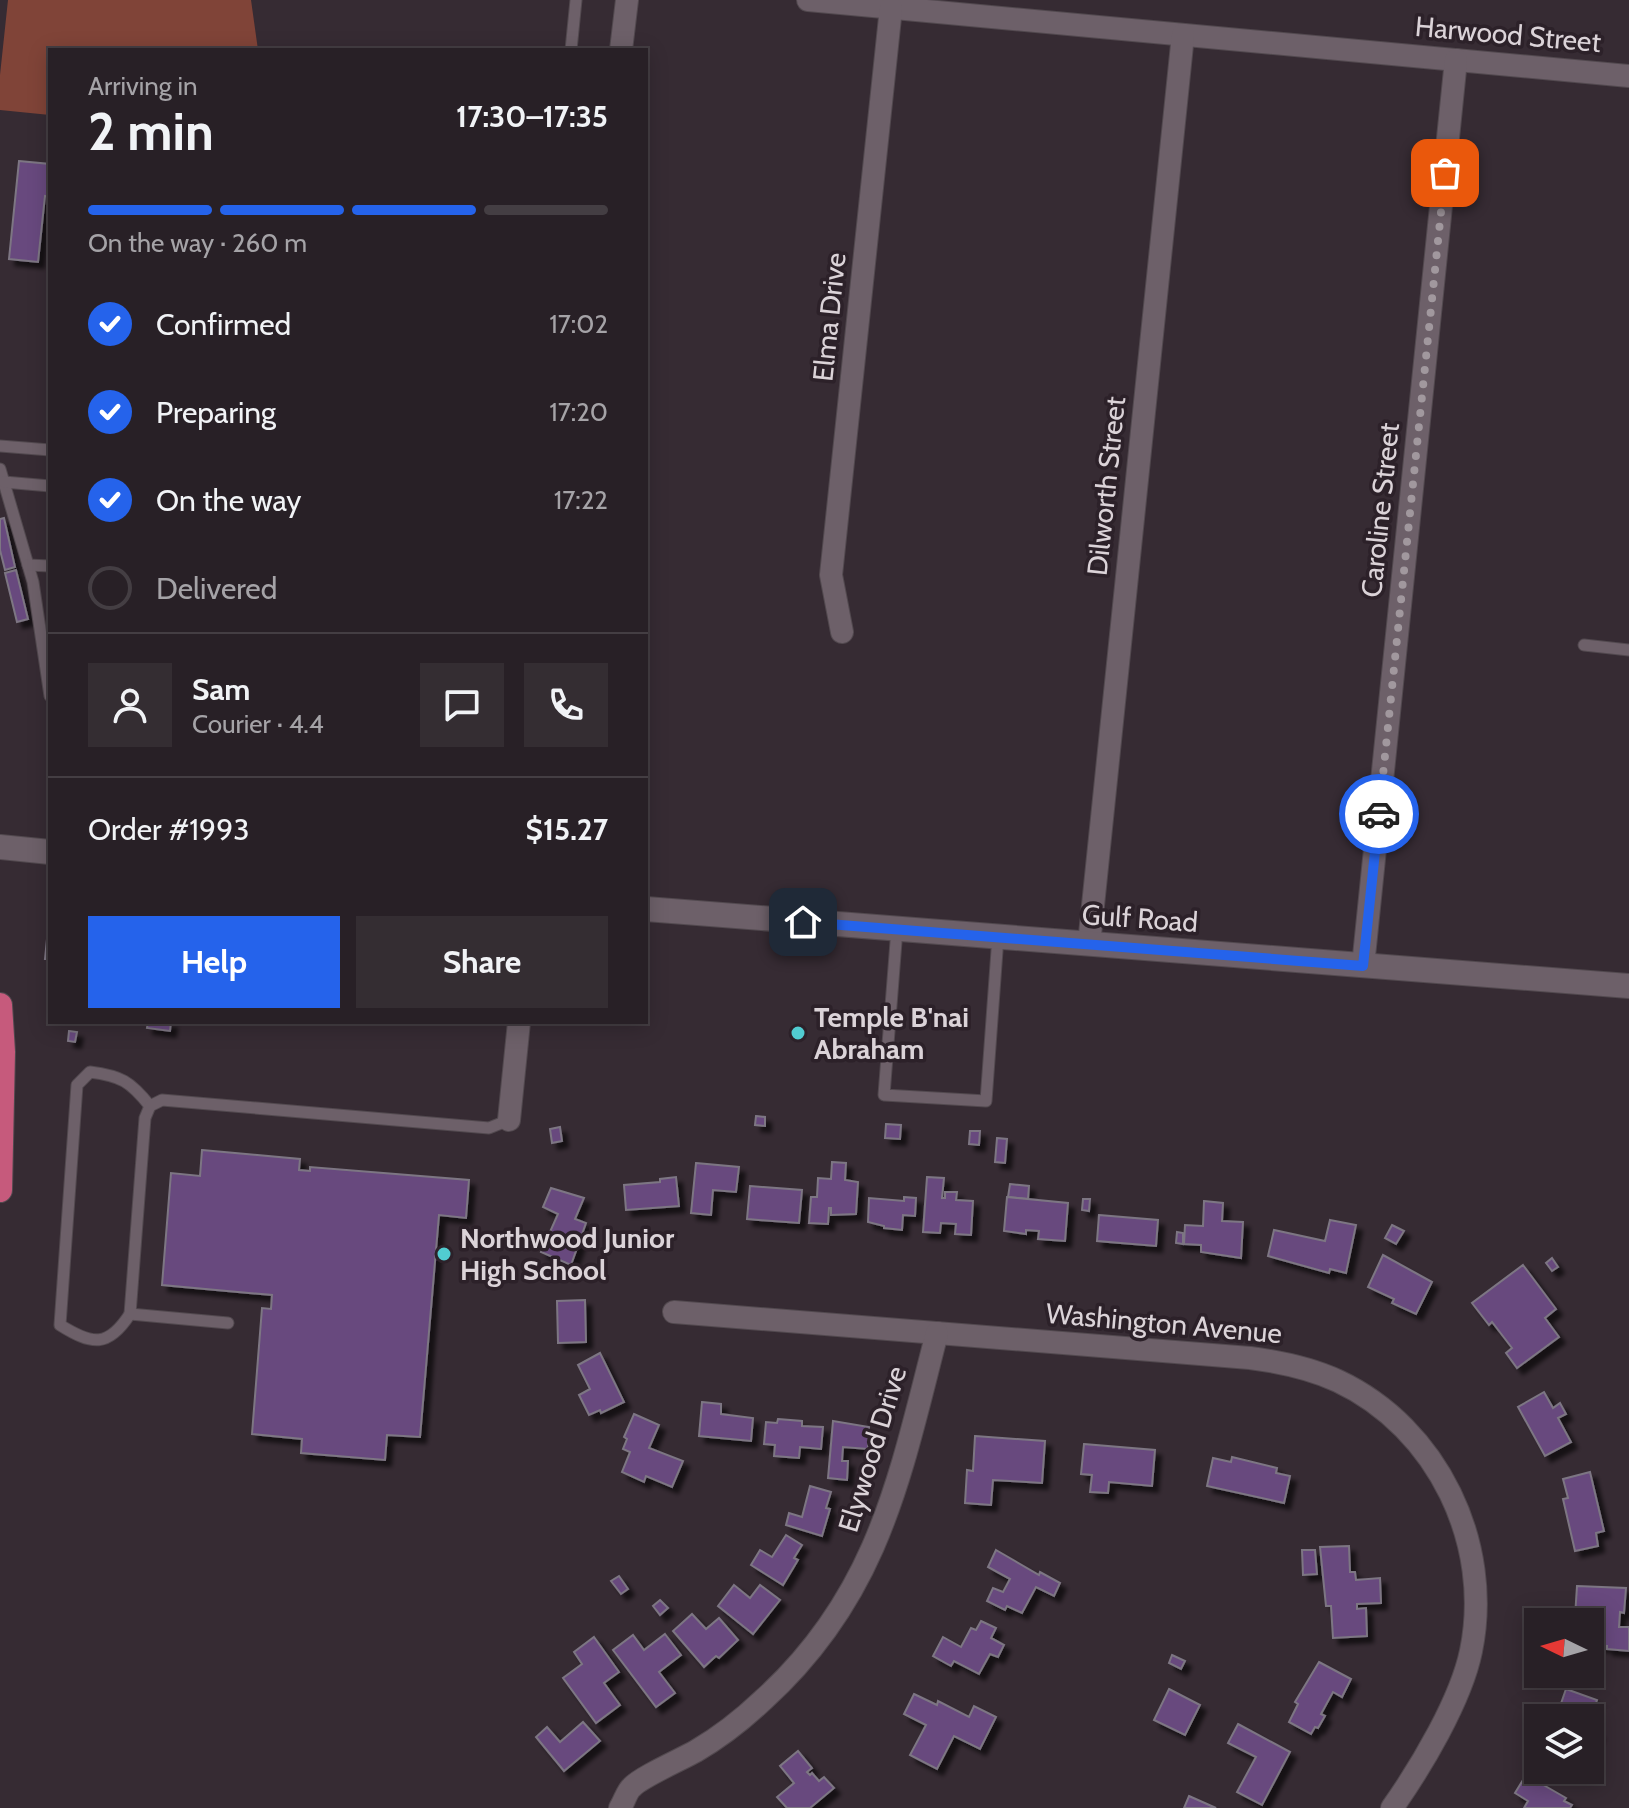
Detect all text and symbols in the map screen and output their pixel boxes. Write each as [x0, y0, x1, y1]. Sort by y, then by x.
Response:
street label: Harwood Street [1414, 9, 1602, 59]
text: Arriving in [88, 70, 198, 102]
text: 17:30–17:35 [456, 98, 608, 135]
text: 2 min [88, 100, 214, 163]
pin [1411, 139, 1479, 207]
icon: bag [1423, 151, 1467, 195]
text: On the way · 260 m [88, 227, 307, 259]
street label: Elma Drive [805, 251, 853, 383]
icon: check [88, 302, 132, 346]
text: Confirmed [156, 306, 291, 343]
text: 17:02 [549, 308, 608, 340]
icon: check [88, 390, 132, 434]
text: Preparing [156, 394, 276, 431]
street label: Dilworth Street [1080, 395, 1132, 577]
text: 17:20 [549, 396, 608, 428]
street label: Caroline Street [1354, 421, 1406, 599]
icon: check [88, 478, 132, 522]
text: On the way [156, 482, 301, 519]
text: 17:22 [554, 484, 608, 516]
text: Delivered [156, 570, 277, 607]
button: person [88, 663, 172, 747]
button: chat [420, 663, 504, 747]
button: phone [524, 663, 608, 747]
text: Sam [192, 671, 250, 708]
text: Courier · 4.4 [192, 708, 324, 740]
courier [1339, 774, 1419, 854]
icon: car [1357, 792, 1401, 836]
text: Order #1993 [88, 811, 249, 848]
text: $15.27 [526, 811, 608, 848]
pin [769, 888, 837, 956]
street label: Gulf Road [1081, 897, 1199, 939]
icon: home [781, 900, 825, 944]
button: Help [88, 916, 340, 1008]
button: Share [356, 916, 608, 1008]
place label: Temple B'nai Abraham [814, 1000, 969, 1066]
marker: Temple B'nai Abraham [789, 1024, 807, 1042]
place label: Northwood Junior High School [460, 1221, 675, 1287]
marker: Northwood Junior High School [435, 1245, 453, 1263]
street label: Washington Avenue [1045, 1296, 1283, 1350]
street label: Elywood Drive [831, 1362, 913, 1536]
north arrow [1524, 1608, 1604, 1688]
map controls [1524, 1608, 1604, 1784]
button: layers [1524, 1704, 1604, 1784]

